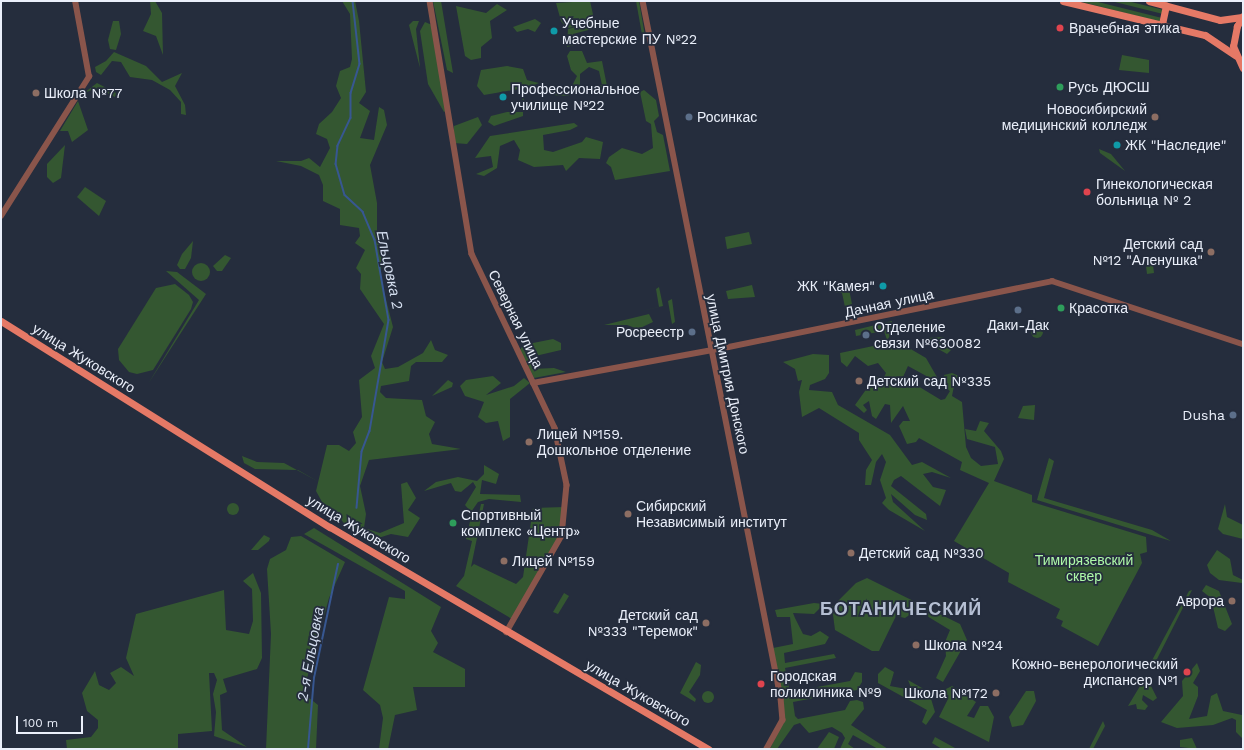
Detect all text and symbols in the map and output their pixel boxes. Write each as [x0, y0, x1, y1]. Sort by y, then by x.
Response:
place label: Учебные мастерские ПУ №22 [562, 15, 697, 48]
place label: Врачебная этика [1069, 20, 1180, 36]
marker: Врачебная этика [1054, 22, 1066, 34]
marker: Учебные мастерские ПУ №22 [549, 26, 559, 36]
place label: Русь ДЮСШ [1068, 79, 1150, 95]
place label: Профессиональное училище №22 [511, 81, 640, 114]
marker: Русь ДЮСШ [1055, 82, 1065, 92]
place label: Школа №77 [44, 85, 122, 101]
marker: Школа №77 [31, 88, 41, 98]
marker: Профессиональное училище №22 [498, 92, 508, 102]
place label: Новосибирский медицинский колледж [1002, 101, 1147, 134]
place label: Росинкас [697, 109, 757, 125]
marker: Росинкас [684, 112, 694, 122]
marker: Новосибирский медицинский колледж [1150, 112, 1160, 122]
place label: ЖК "Наследие" [1125, 137, 1226, 153]
marker: ЖК "Наследие" [1112, 140, 1122, 150]
place label: Гинекологическая больница № 2 [1096, 176, 1213, 208]
marker: Гинекологическая больница № 2 [1081, 186, 1093, 198]
water label: Ельцовка 2 [372, 229, 406, 311]
place label: Детский сад №12 "Аленушка" [1093, 236, 1203, 268]
marker: Детский сад №12 "Аленушка" [1206, 247, 1216, 257]
street label: Северная улица [485, 267, 547, 371]
place label: ЖК "Камея" [797, 278, 875, 294]
marker: ЖК "Камея" [878, 281, 888, 291]
street label: Дачная улица [843, 285, 935, 321]
street label: улица Дмитрия Донского [703, 292, 753, 456]
place label: Красотка [1069, 300, 1128, 316]
marker: Красотка [1056, 303, 1066, 313]
marker: Даки-Дак [1013, 305, 1023, 315]
place label: Даки-Дак [987, 317, 1049, 333]
place label: Отделение связи №630082 [874, 319, 981, 352]
street label: улица Жуковского [30, 320, 138, 396]
place label: Росреестр [616, 324, 684, 340]
marker: Росреестр [687, 327, 697, 337]
marker: Отделение связи №630082 [861, 330, 871, 340]
place label: Детский сад №335 [867, 373, 991, 389]
marker: Детский сад №335 [854, 376, 864, 386]
place label: Dusha [1182, 407, 1225, 423]
marker: Dusha [1228, 410, 1238, 420]
place label: Лицей №159. Дошкольное отделение [537, 426, 691, 458]
marker: Лицей №159. Дошкольное отделение [524, 437, 534, 447]
street label: улица Жуковского [304, 491, 414, 567]
place label: Сибирский Независимый институт [636, 498, 787, 530]
place label: Спортивный комплекс «Центр» [461, 507, 580, 540]
marker: Сибирский Независимый институт [623, 509, 633, 519]
marker: Спортивный комплекс «Центр» [448, 518, 458, 528]
place label: Детский сад №330 [859, 545, 984, 561]
marker: Детский сад №330 [846, 548, 856, 558]
park label: Тимирязевский сквер [1035, 552, 1133, 584]
place label: Лицей №159 [512, 553, 595, 569]
marker: Лицей №159 [499, 556, 509, 566]
place label: Аврора [1176, 593, 1224, 609]
marker: Аврора [1227, 596, 1237, 606]
district label: БОТАНИЧЕСКИЙ [820, 598, 982, 620]
water label: 2-я Ельцовка [294, 605, 328, 703]
place label: Детский сад №333 "Теремок" [587, 607, 698, 640]
marker: Детский сад №333 "Теремок" [701, 618, 711, 628]
place label: Школа №24 [924, 637, 1003, 653]
marker: Школа №24 [911, 640, 921, 650]
street label: улица Жуковского [583, 656, 693, 730]
place label: Кожно-венерологический диспансер №1 [1011, 656, 1178, 688]
marker: Кожно-венерологический диспансер №1 [1181, 666, 1193, 678]
place label: Городская поликлиника №9 [770, 668, 882, 700]
marker: Городская поликлиника №9 [755, 678, 767, 690]
place label: Школа №172 [904, 685, 988, 701]
marker: Школа №172 [991, 688, 1001, 698]
scale bar [18, 708, 85, 734]
text: 100 m [23, 716, 58, 730]

